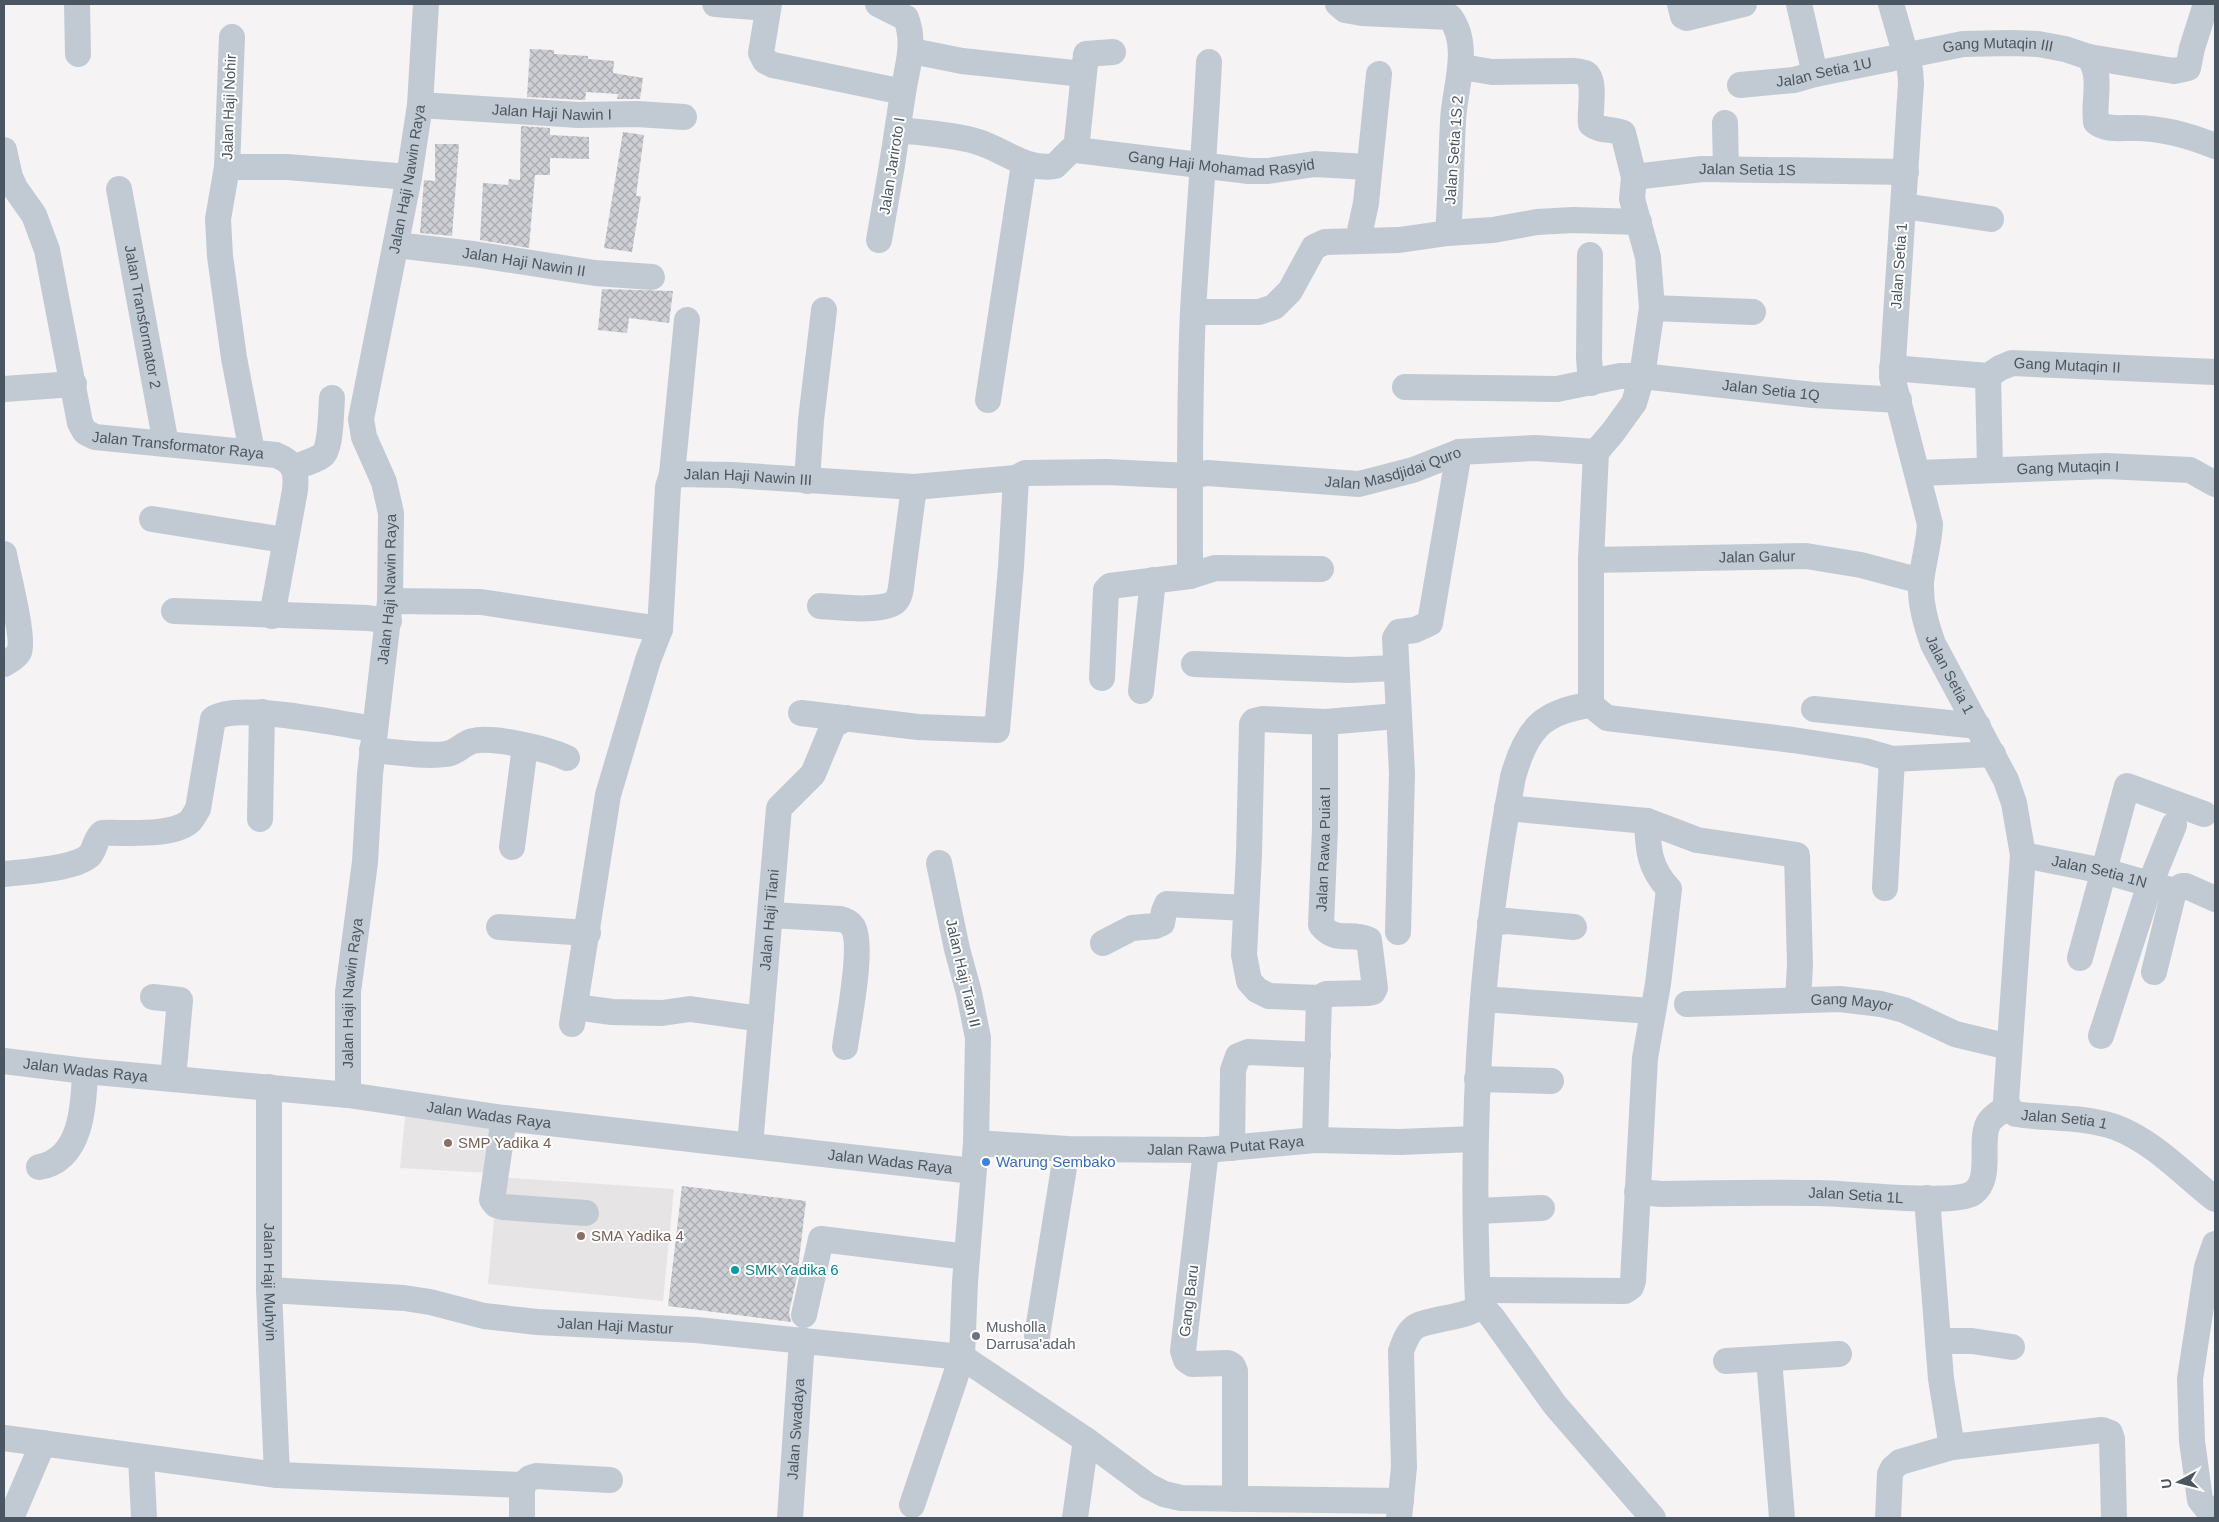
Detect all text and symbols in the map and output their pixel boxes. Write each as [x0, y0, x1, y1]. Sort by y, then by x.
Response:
street label: Gang Mutaqin III [1941, 34, 2055, 56]
street label: Jalan Haji Nohir [218, 54, 239, 160]
street label: Jalan Setia 1U [1775, 54, 1873, 90]
street label: Jalan Setia 1S 2 [1441, 95, 1466, 205]
street label: Jalan Haji Nawin I [491, 101, 612, 123]
street label: Jalan Haji Nawin Raya [385, 103, 428, 255]
street label: Jalan Jariroto I [875, 116, 908, 216]
street label: Gang Haji Mohamad Rasyid [1127, 147, 1316, 179]
street label: Jalan Setia 1S [1699, 160, 1796, 178]
street label: Jalan Setia 1 [1887, 222, 1910, 310]
street label: Jalan Transformator 2 [121, 243, 165, 390]
street label: Jalan Haji Nawin II [461, 244, 587, 279]
street label: Gang Mutaqin II [2013, 354, 2121, 376]
street label: Jalan Setia 1Q [1721, 376, 1820, 403]
street label: Jalan Transformator Raya [91, 428, 265, 462]
street label: Jalan Masdjidai Quro [1324, 443, 1463, 492]
street label: Gang Mutaqin I [2016, 457, 2120, 477]
street label: Jalan Haji Nawin III [684, 465, 813, 488]
street label: Jalan Haji Nawin Raya [374, 513, 399, 665]
street label: Jalan Galur [1718, 547, 1795, 566]
street label: Jalan Setia 1 [1923, 633, 1978, 716]
street label: Jalan Rawa Puiat I [1313, 787, 1333, 912]
street label: Jalan Setia 1N [2050, 852, 2149, 891]
street label: Jalan Haji Tiani [756, 868, 782, 971]
street label: Jalan Haji Nawin Raya [339, 916, 366, 1069]
street label: Jalan Haji Tian II [943, 917, 984, 1029]
street label: Gang Mayor [1810, 990, 1895, 1015]
street label: Jalan Wadas Raya [22, 1054, 149, 1085]
street label: Jalan Wadas Raya [426, 1098, 553, 1131]
street label: Jalan Setia 1 [2020, 1106, 2109, 1132]
street label: Jalan Rawa Putat Raya [1147, 1132, 1305, 1158]
place label: SMP Yadika 4 [458, 1134, 551, 1151]
marker: SMP Yadika 4 [442, 1137, 454, 1149]
street label: Jalan Wadas Raya [827, 1146, 954, 1177]
place label: Warung Sembako [996, 1153, 1116, 1170]
marker: Warung Sembako [980, 1156, 992, 1168]
street label: Jalan Setia 1L [1808, 1184, 1904, 1206]
street label: Jalan Haji Muhyin [261, 1223, 280, 1342]
place label: SMA Yadika 4 [591, 1227, 684, 1244]
marker: SMA Yadika 4 [575, 1230, 587, 1242]
place label: SMK Yadika 6 [745, 1261, 839, 1278]
marker: SMK Yadika 6 [729, 1264, 741, 1276]
street label: Gang Baru [1176, 1264, 1201, 1338]
street label: Jalan Haji Mastur [557, 1314, 674, 1337]
place label: Musholla Darrusa'adah [986, 1318, 1076, 1352]
marker: Musholla Darrusa'adah [970, 1330, 982, 1342]
street label: Jalan Swadaya [784, 1377, 807, 1481]
north arrow [2154, 1457, 2204, 1507]
text: U [2158, 1478, 2175, 1490]

